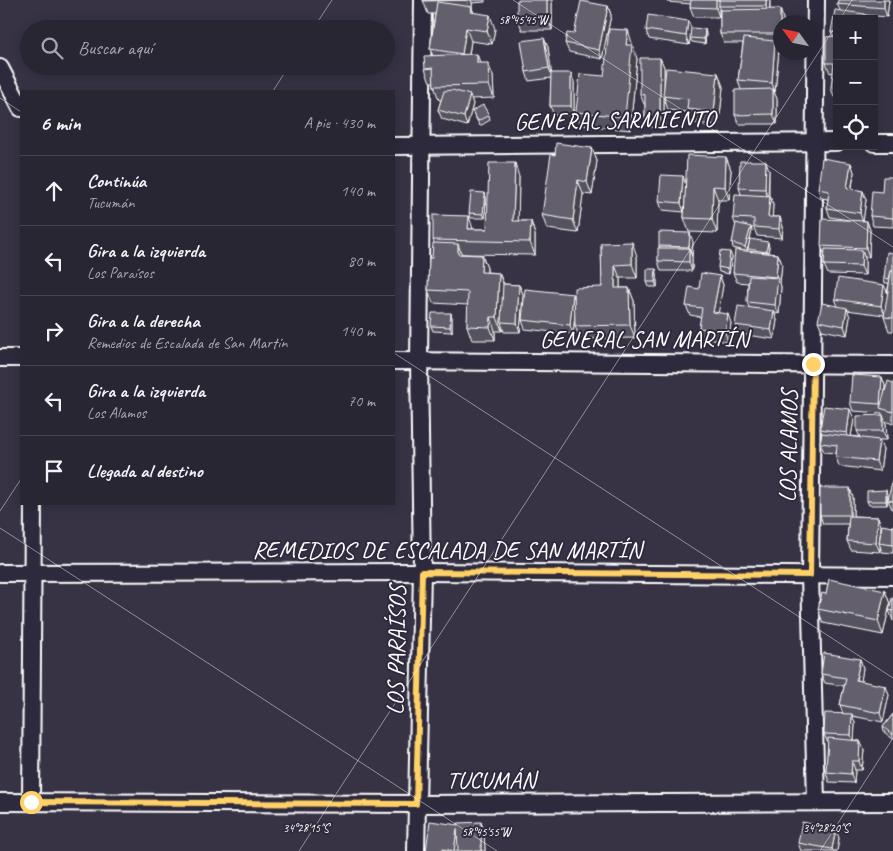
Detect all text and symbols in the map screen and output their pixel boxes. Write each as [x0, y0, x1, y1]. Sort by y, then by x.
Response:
text: 58°45'45"W [499, 12, 550, 28]
north arrow [773, 15, 818, 60]
map controls [833, 15, 878, 150]
button: + [833, 15, 878, 60]
search box [20, 20, 395, 75]
icon: search [38, 34, 66, 62]
text: Buscar aquí [78, 36, 152, 60]
button: − [833, 60, 878, 105]
street label: GENERAL SARMIENTO [514, 103, 719, 137]
button: locate [833, 105, 878, 150]
text: 6 min [40, 110, 81, 136]
text: A pie · 430 m [304, 113, 375, 133]
text: Continúa [87, 169, 146, 193]
icon: ahead [40, 177, 68, 205]
text: 140 m [341, 181, 375, 201]
text: Tucumán [87, 193, 134, 213]
text: Gira a la izquierda [87, 239, 205, 263]
icon: left [40, 247, 68, 275]
text: 80 m [348, 251, 375, 271]
text: Los Paraísos [87, 263, 154, 283]
text: Gira a la derecha [87, 309, 200, 333]
icon: right [40, 317, 68, 345]
text: 140 m [341, 321, 375, 341]
street label: GENERAL SAN MARTÍN [540, 324, 752, 354]
text: Remedios de Escalada de San Martín [87, 333, 287, 353]
route end [802, 353, 825, 376]
text: Gira a la izquierda [87, 379, 205, 403]
street label: LOS ALAMOS [772, 386, 804, 503]
icon: left [40, 387, 68, 415]
text: 70 m [348, 391, 375, 411]
text: Los Alamos [87, 403, 146, 423]
icon: arrive [40, 457, 68, 485]
text: Llegada al destino [87, 459, 203, 483]
street label: REMEDIOS DE ESCALADA DE SAN MARTÍN [253, 535, 645, 565]
street label: LOS PARAÍSOS [380, 581, 412, 715]
street label: TUCUMÁN [447, 765, 539, 795]
route start [20, 791, 43, 814]
text: 34°28'15"S [283, 820, 331, 836]
text: 34°28'20"S [803, 820, 851, 836]
text: 58°45'55"W [462, 824, 513, 840]

